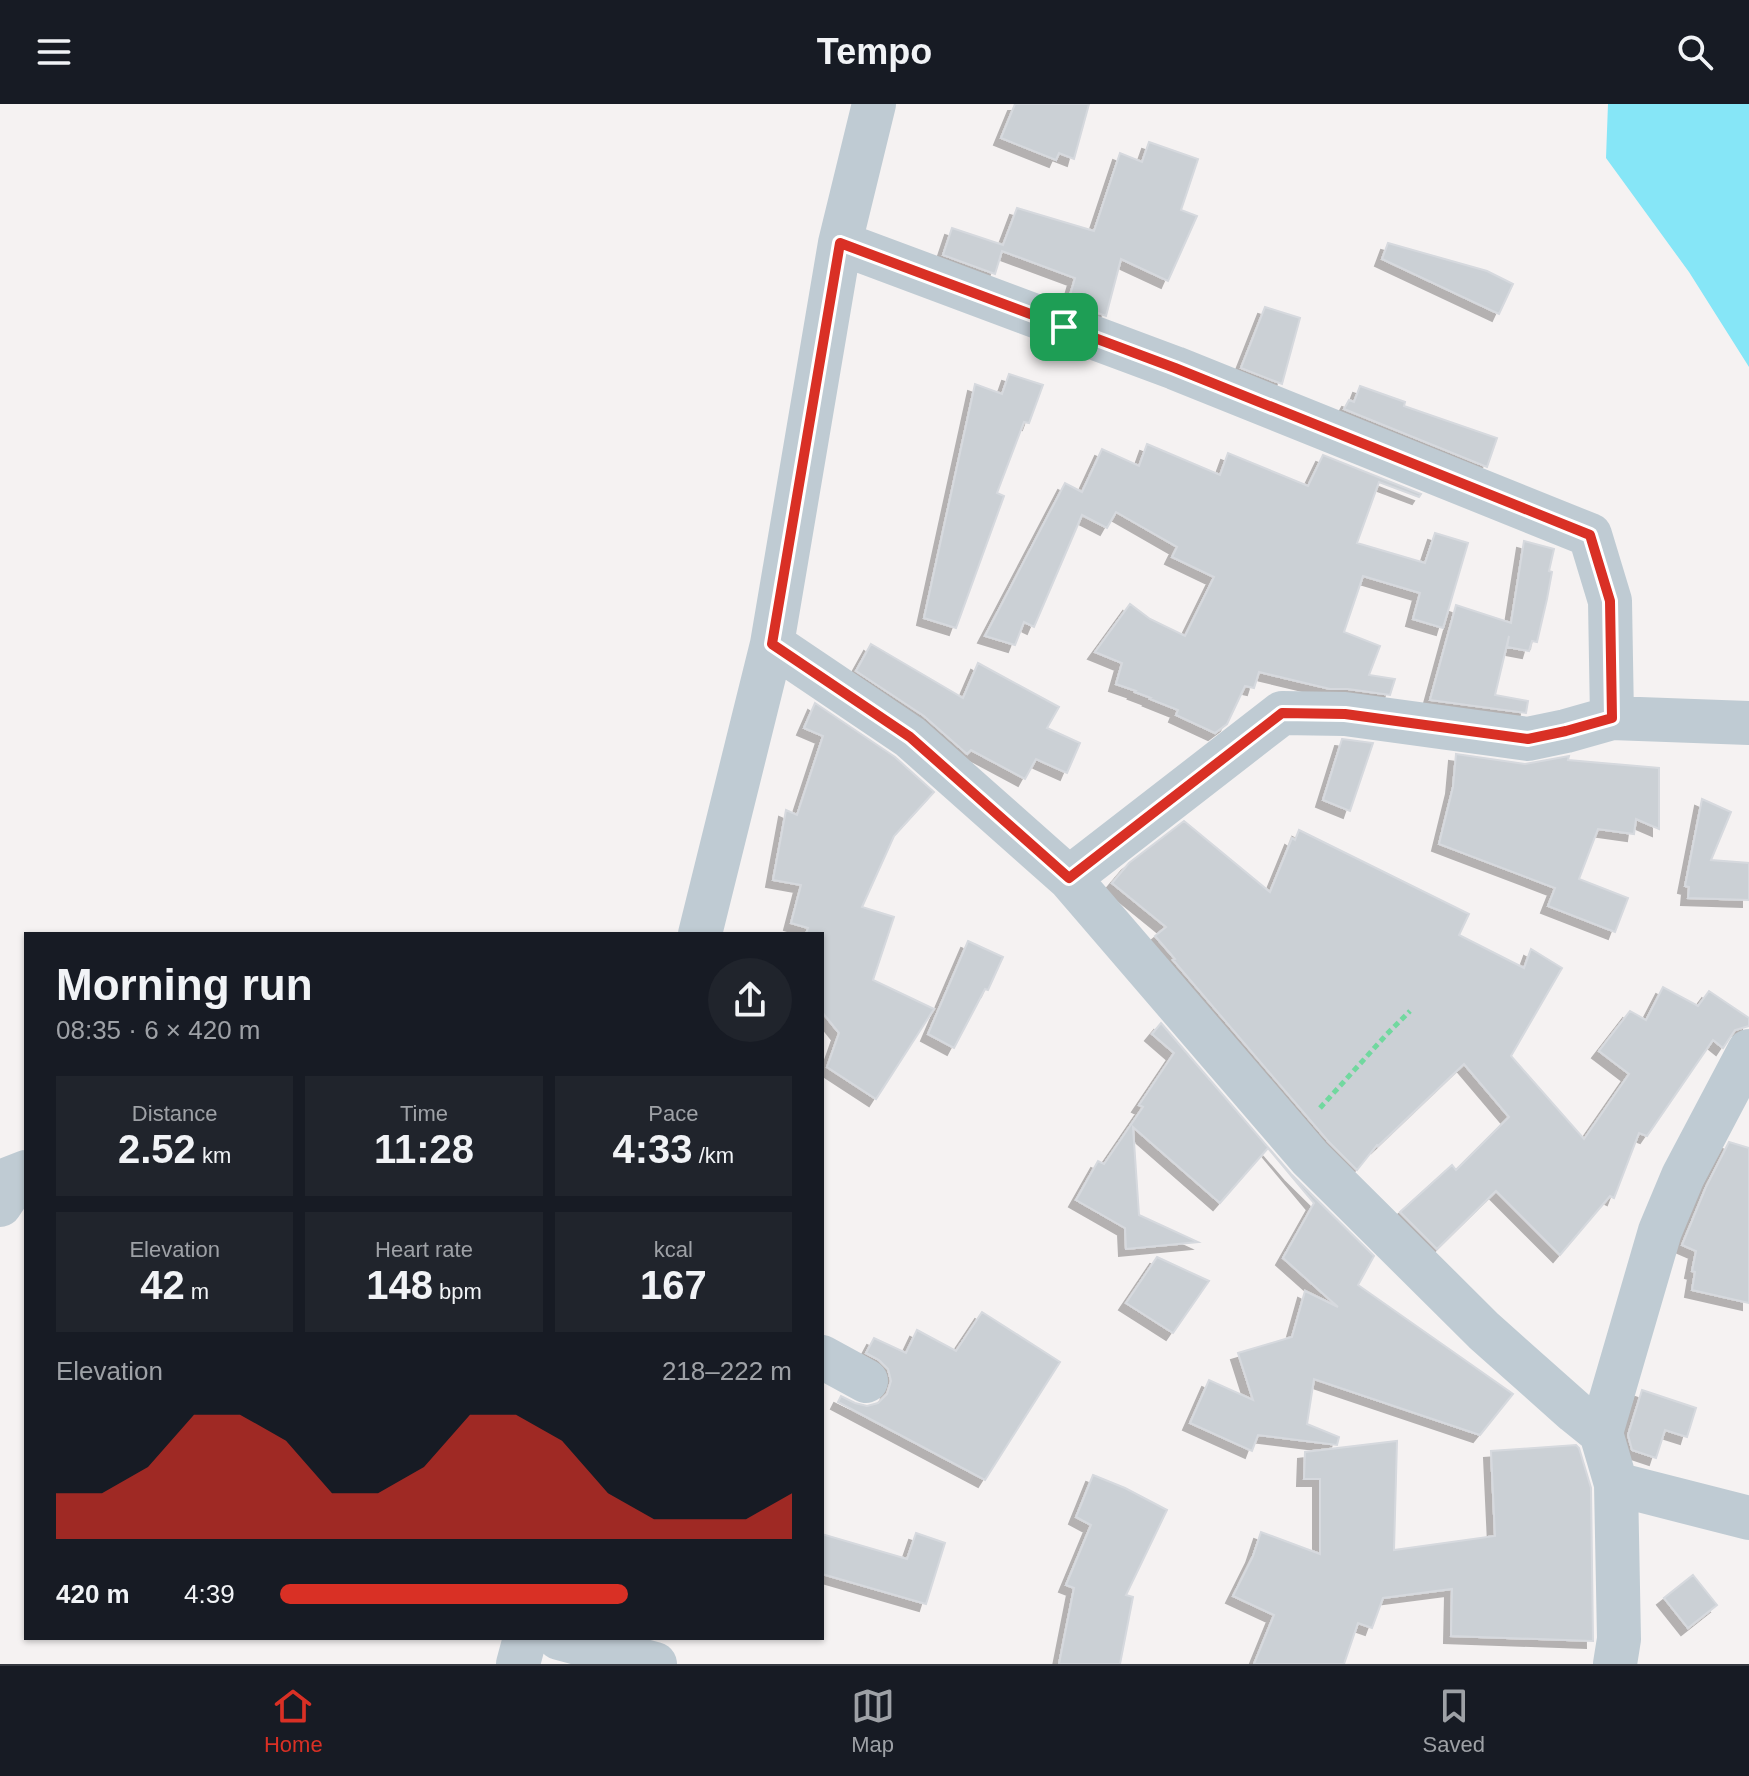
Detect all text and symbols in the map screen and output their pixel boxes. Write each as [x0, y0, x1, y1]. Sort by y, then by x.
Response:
icon: menu [32, 30, 76, 74]
icon: search [1673, 30, 1717, 74]
text: Tempo [817, 31, 932, 72]
pin [1030, 293, 1098, 361]
icon: arrive [1042, 305, 1086, 349]
button: share [708, 958, 792, 1042]
text: Morning run [56, 960, 313, 1009]
text: 08:35 · 6 × 420 m [56, 1015, 261, 1045]
text: Distance [132, 1101, 217, 1126]
text: Time [400, 1101, 448, 1126]
text: Pace [648, 1101, 698, 1126]
text: 2.52 [118, 1127, 196, 1171]
text: 11:28 [374, 1127, 474, 1171]
text: 4:33 [613, 1127, 693, 1171]
text: km [196, 1143, 231, 1168]
text: /km [693, 1143, 734, 1168]
text: Elevation [129, 1237, 220, 1262]
text: Heart rate [375, 1237, 473, 1262]
text: kcal [654, 1237, 693, 1262]
text: 42 [140, 1263, 185, 1307]
text: 148 [366, 1263, 433, 1307]
text: 167 [640, 1263, 707, 1307]
text: m [185, 1279, 209, 1304]
text: bpm [433, 1279, 482, 1304]
text: Elevation [56, 1356, 163, 1386]
text: 218–222 m [662, 1356, 792, 1386]
text: 420 m [56, 1579, 130, 1609]
text: 4:39 [184, 1579, 235, 1609]
tab: Home [264, 1684, 323, 1758]
tab: Map [851, 1684, 895, 1758]
tab: Saved [1423, 1684, 1485, 1758]

